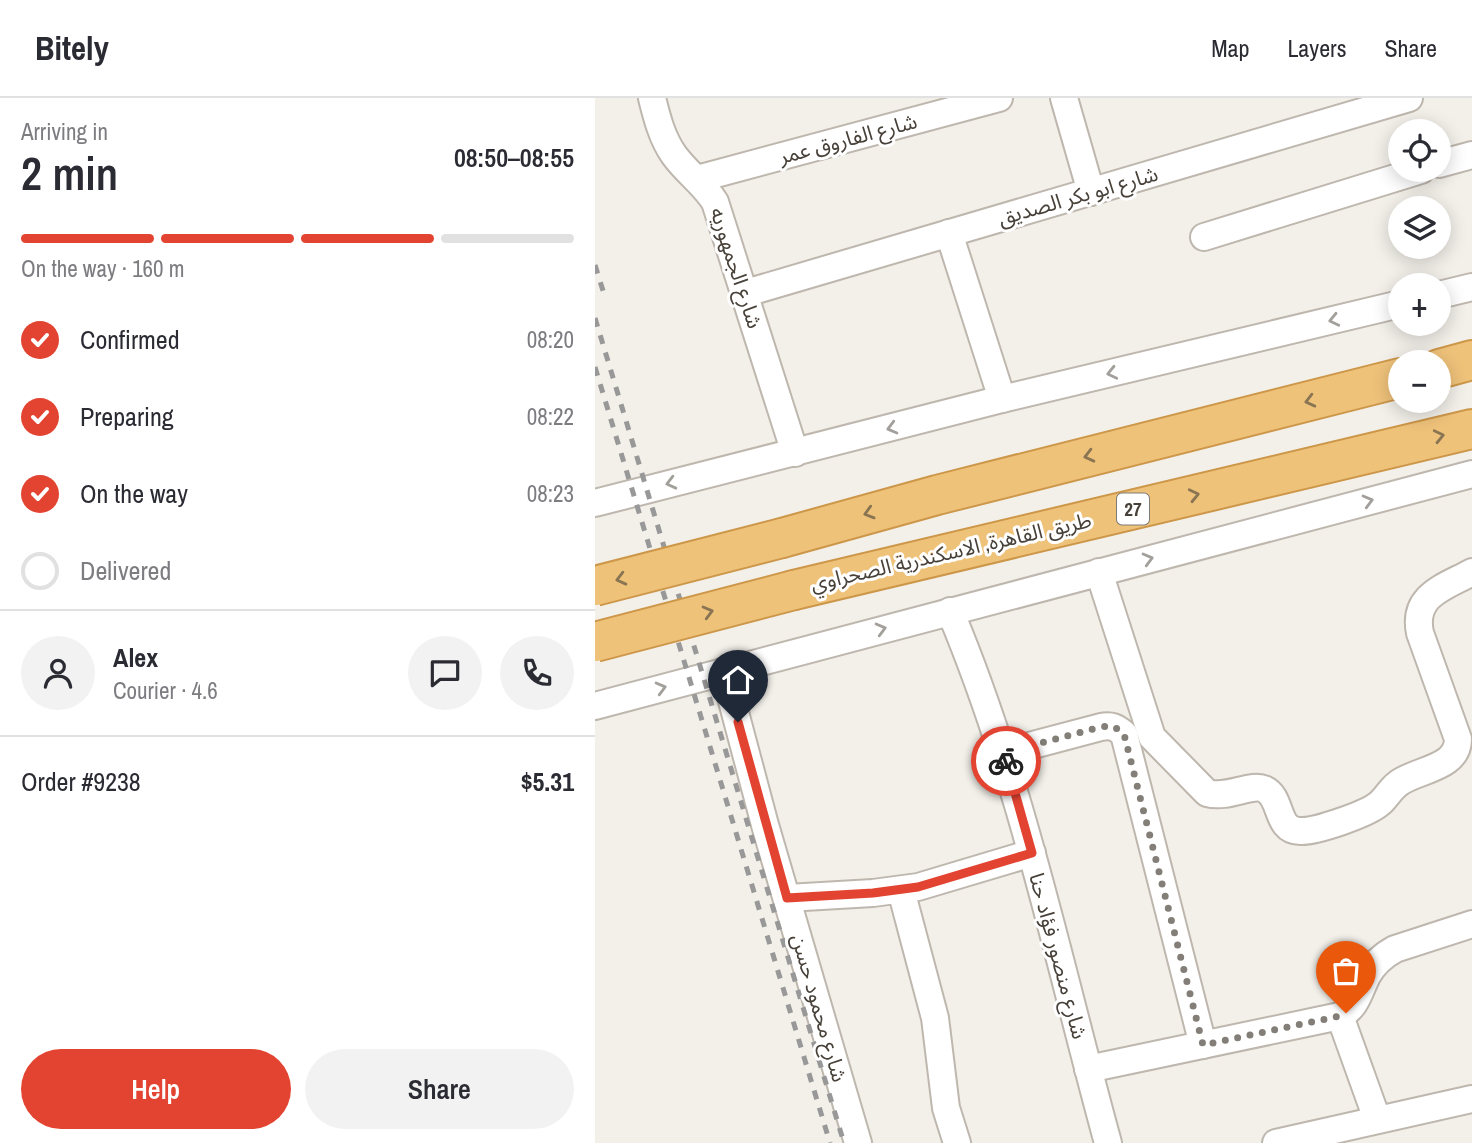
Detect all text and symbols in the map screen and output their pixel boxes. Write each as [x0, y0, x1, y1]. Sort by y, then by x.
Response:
text: Bitely [35, 26, 109, 70]
text: Map [1211, 32, 1249, 64]
text: Layers [1287, 32, 1346, 64]
text: Share [1384, 32, 1437, 64]
street label: شارع الفاروق عمر [775, 106, 920, 172]
text: Arriving in [21, 116, 108, 147]
map controls [1388, 119, 1451, 413]
button: locate [1388, 119, 1451, 182]
text: 08:50–08:55 [454, 140, 574, 175]
text: 2 min [21, 142, 118, 204]
street label: شارع ابو بكر الصديق [994, 159, 1162, 233]
button: layers [1388, 196, 1451, 259]
street label: شارع الجمهوريه [702, 204, 770, 332]
text: On the way · 160 m [21, 253, 185, 284]
button: + [1388, 273, 1451, 336]
one-way arrow [1328, 312, 1340, 326]
icon: check [21, 321, 59, 359]
text: Confirmed [80, 322, 180, 357]
text: 08:20 [527, 324, 574, 355]
button: − [1388, 350, 1451, 413]
one-way arrow [1106, 365, 1118, 379]
one-way arrow [1304, 393, 1316, 407]
icon: check [21, 398, 59, 436]
text: Preparing [80, 399, 174, 434]
text: 08:22 [527, 401, 574, 432]
one-way arrow [886, 420, 898, 434]
one-way arrow [1433, 430, 1445, 445]
one-way arrow [1084, 448, 1096, 462]
icon: check [21, 475, 59, 513]
one-way arrow [665, 475, 677, 490]
text: On the way [80, 476, 188, 511]
text: 08:23 [527, 478, 574, 509]
one-way arrow [1188, 489, 1200, 503]
road number: 27 [1117, 494, 1149, 524]
one-way arrow [1362, 495, 1374, 509]
street label: طريق القاهرة, الاسكندرية الصحراوي [808, 505, 1095, 600]
one-way arrow [863, 505, 875, 520]
text: Delivered [80, 553, 171, 588]
one-way arrow [1142, 553, 1154, 567]
one-way arrow [615, 571, 627, 585]
one-way arrow [702, 606, 714, 620]
one-way arrow [875, 623, 887, 637]
button: person [21, 636, 95, 710]
button: chat [408, 636, 482, 710]
button: phone [500, 636, 574, 710]
text: Alex [113, 640, 158, 675]
pin [708, 650, 768, 722]
icon: home [719, 661, 757, 699]
text: Courier · 4.6 [113, 675, 218, 706]
one-way arrow [655, 682, 667, 696]
courier [971, 726, 1041, 796]
icon: bike [987, 742, 1025, 780]
text: Order #9238 [21, 764, 141, 799]
text: $5.31 [521, 764, 574, 799]
street label: شارع منصور فؤاد حنا [1021, 869, 1095, 1043]
street label: شارع محمود حسن [784, 931, 854, 1085]
pin [1316, 941, 1376, 1013]
icon: bag [1327, 952, 1365, 990]
button: Help [21, 1049, 291, 1129]
button: Share [305, 1049, 574, 1129]

